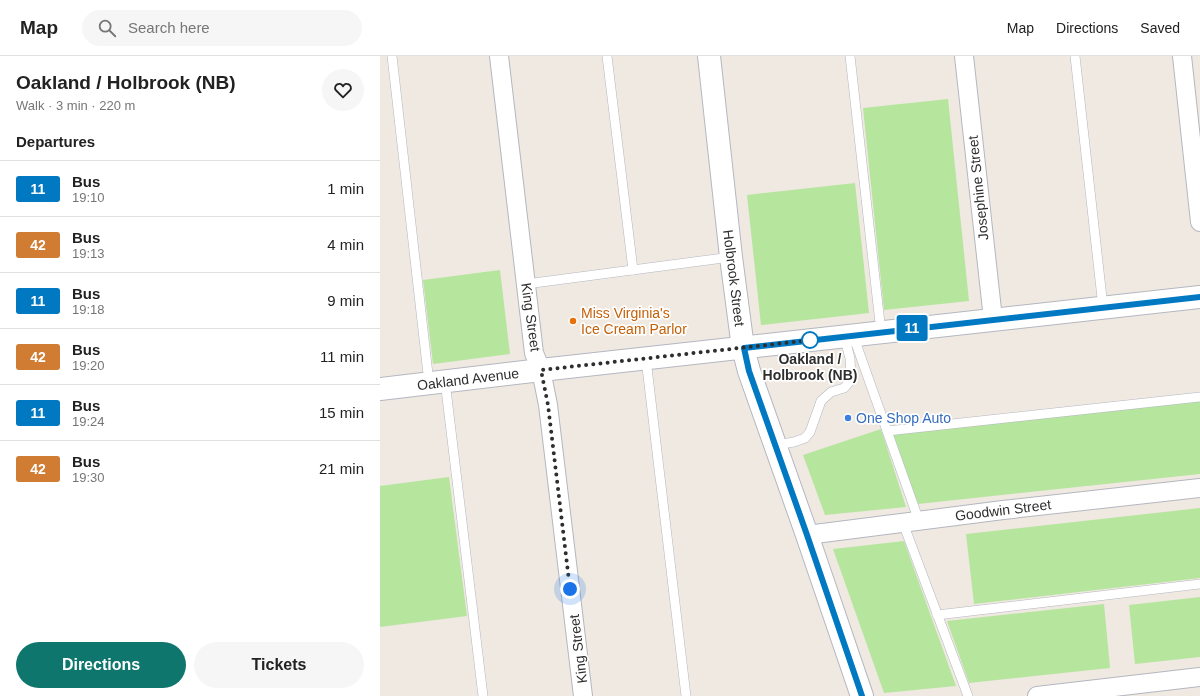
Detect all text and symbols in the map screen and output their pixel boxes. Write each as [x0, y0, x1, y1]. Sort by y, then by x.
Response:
search box [82, 10, 362, 46]
text: Map [20, 17, 58, 38]
icon: search [96, 17, 118, 39]
text: Search here [128, 19, 210, 36]
text: Map [1007, 20, 1034, 36]
text: Directions [1056, 20, 1118, 36]
text: Saved [1140, 20, 1180, 36]
button: heart [322, 69, 364, 111]
text: Oakland / Holbrook (NB) [16, 72, 236, 93]
text: Walk · 3 min · 220 m [16, 98, 135, 113]
text: Departures [16, 133, 95, 150]
street label: Josephine Street [965, 135, 991, 241]
text: Bus [72, 173, 100, 190]
text: 1 min [327, 180, 364, 197]
text: 11 [31, 181, 45, 197]
text: 19:10 [72, 190, 105, 205]
text: Bus [72, 229, 100, 246]
street label: Holbrook Street [720, 229, 748, 327]
text: 4 min [327, 236, 364, 253]
text: 42 [30, 237, 46, 253]
text: 19:13 [72, 246, 105, 261]
street label: King Street [518, 282, 544, 353]
text: Bus [72, 285, 100, 302]
text: 9 min [327, 292, 364, 309]
text: 11 [31, 293, 45, 309]
text: 19:18 [72, 302, 105, 317]
place label: Miss Virginia's Ice Cream Parlor [581, 305, 687, 337]
line badge: 11 [894, 315, 930, 341]
marker: Miss Virginia's Ice Cream Parlor [568, 316, 578, 326]
text: 11 [905, 320, 919, 336]
marker: Oakland / Holbrook (NB) [801, 331, 819, 349]
text: Bus [72, 341, 100, 358]
text: 11 min [320, 348, 364, 365]
text: 42 [30, 349, 46, 365]
place label: Oakland / Holbrook (NB) [763, 351, 857, 383]
text: 19:20 [72, 358, 105, 373]
street label: Oakland Avenue [416, 365, 520, 393]
text: Bus [72, 397, 100, 414]
text: 15 min [319, 404, 364, 421]
text: 11 [31, 405, 45, 421]
place label: One Shop Auto [856, 410, 951, 426]
marker: One Shop Auto [843, 413, 853, 423]
text: 19:24 [72, 414, 105, 429]
text: Bus [72, 453, 100, 470]
text: 21 min [319, 460, 364, 477]
text: 42 [30, 461, 46, 477]
text: 19:30 [72, 470, 105, 485]
street label: Goodwin Street [954, 496, 1052, 524]
your location [560, 579, 580, 599]
street label: King Street [566, 614, 590, 684]
button: Directions [16, 642, 186, 688]
button: Tickets [194, 642, 364, 688]

